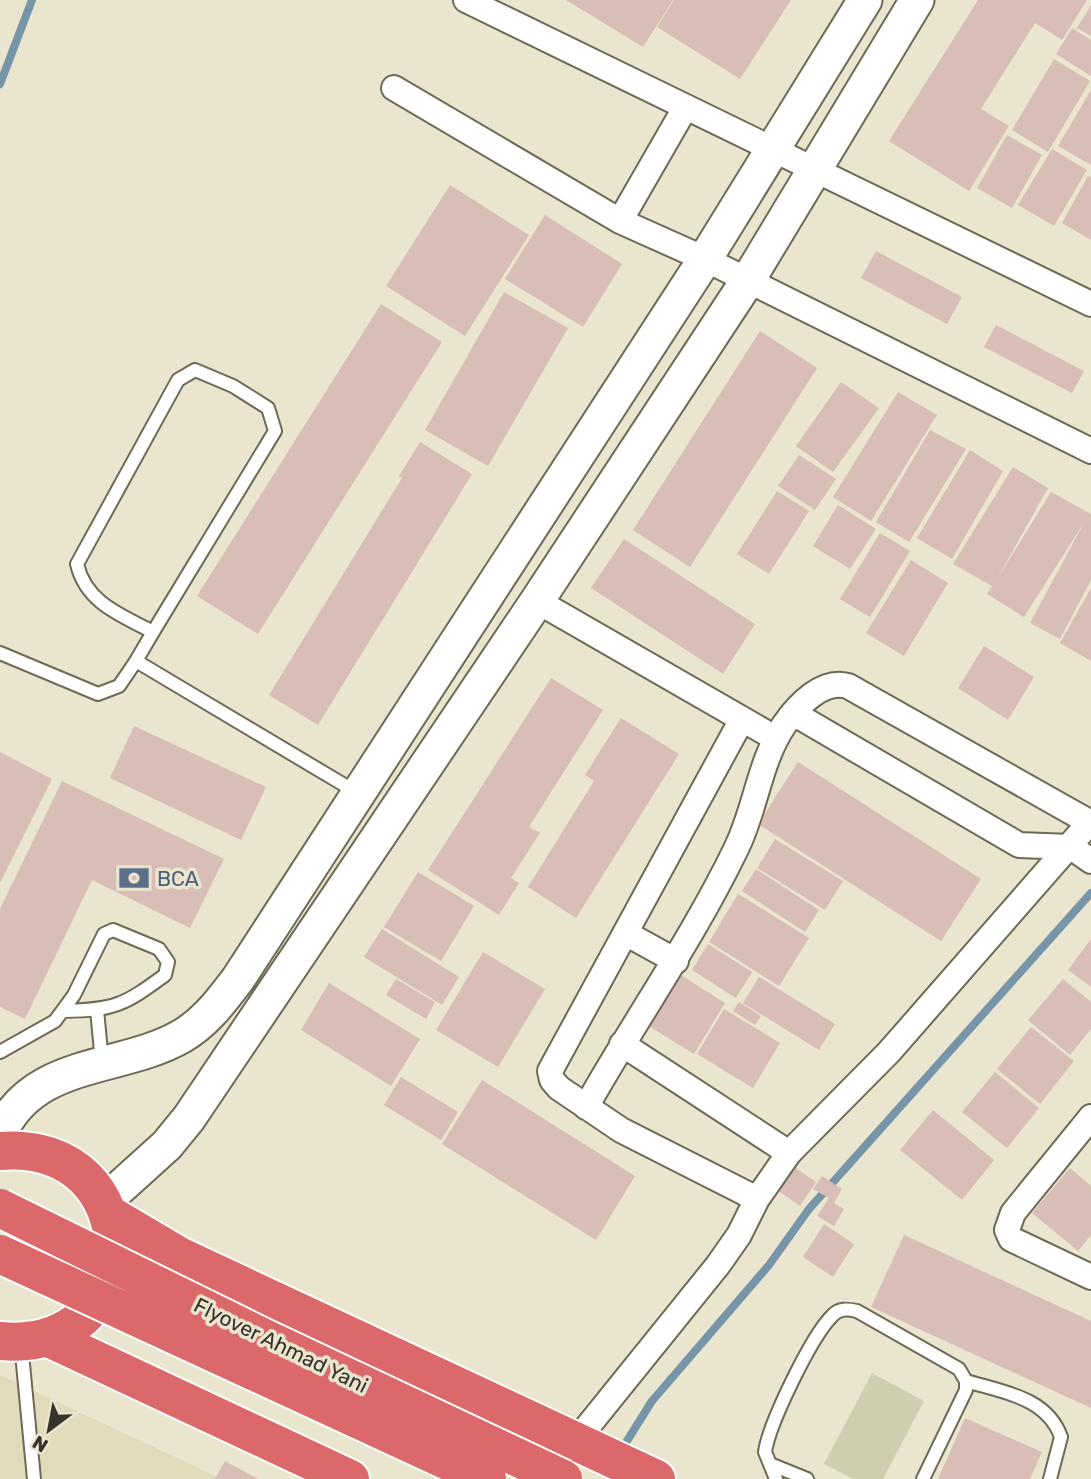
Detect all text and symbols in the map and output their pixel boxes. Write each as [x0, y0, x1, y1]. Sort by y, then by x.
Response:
bank icon: BCA [117, 861, 151, 895]
place label: BCA [157, 866, 199, 891]
street label: Flyover Ahmad Yani [190, 1292, 372, 1398]
north arrow [14, 1395, 84, 1465]
text: N [28, 1431, 52, 1457]

